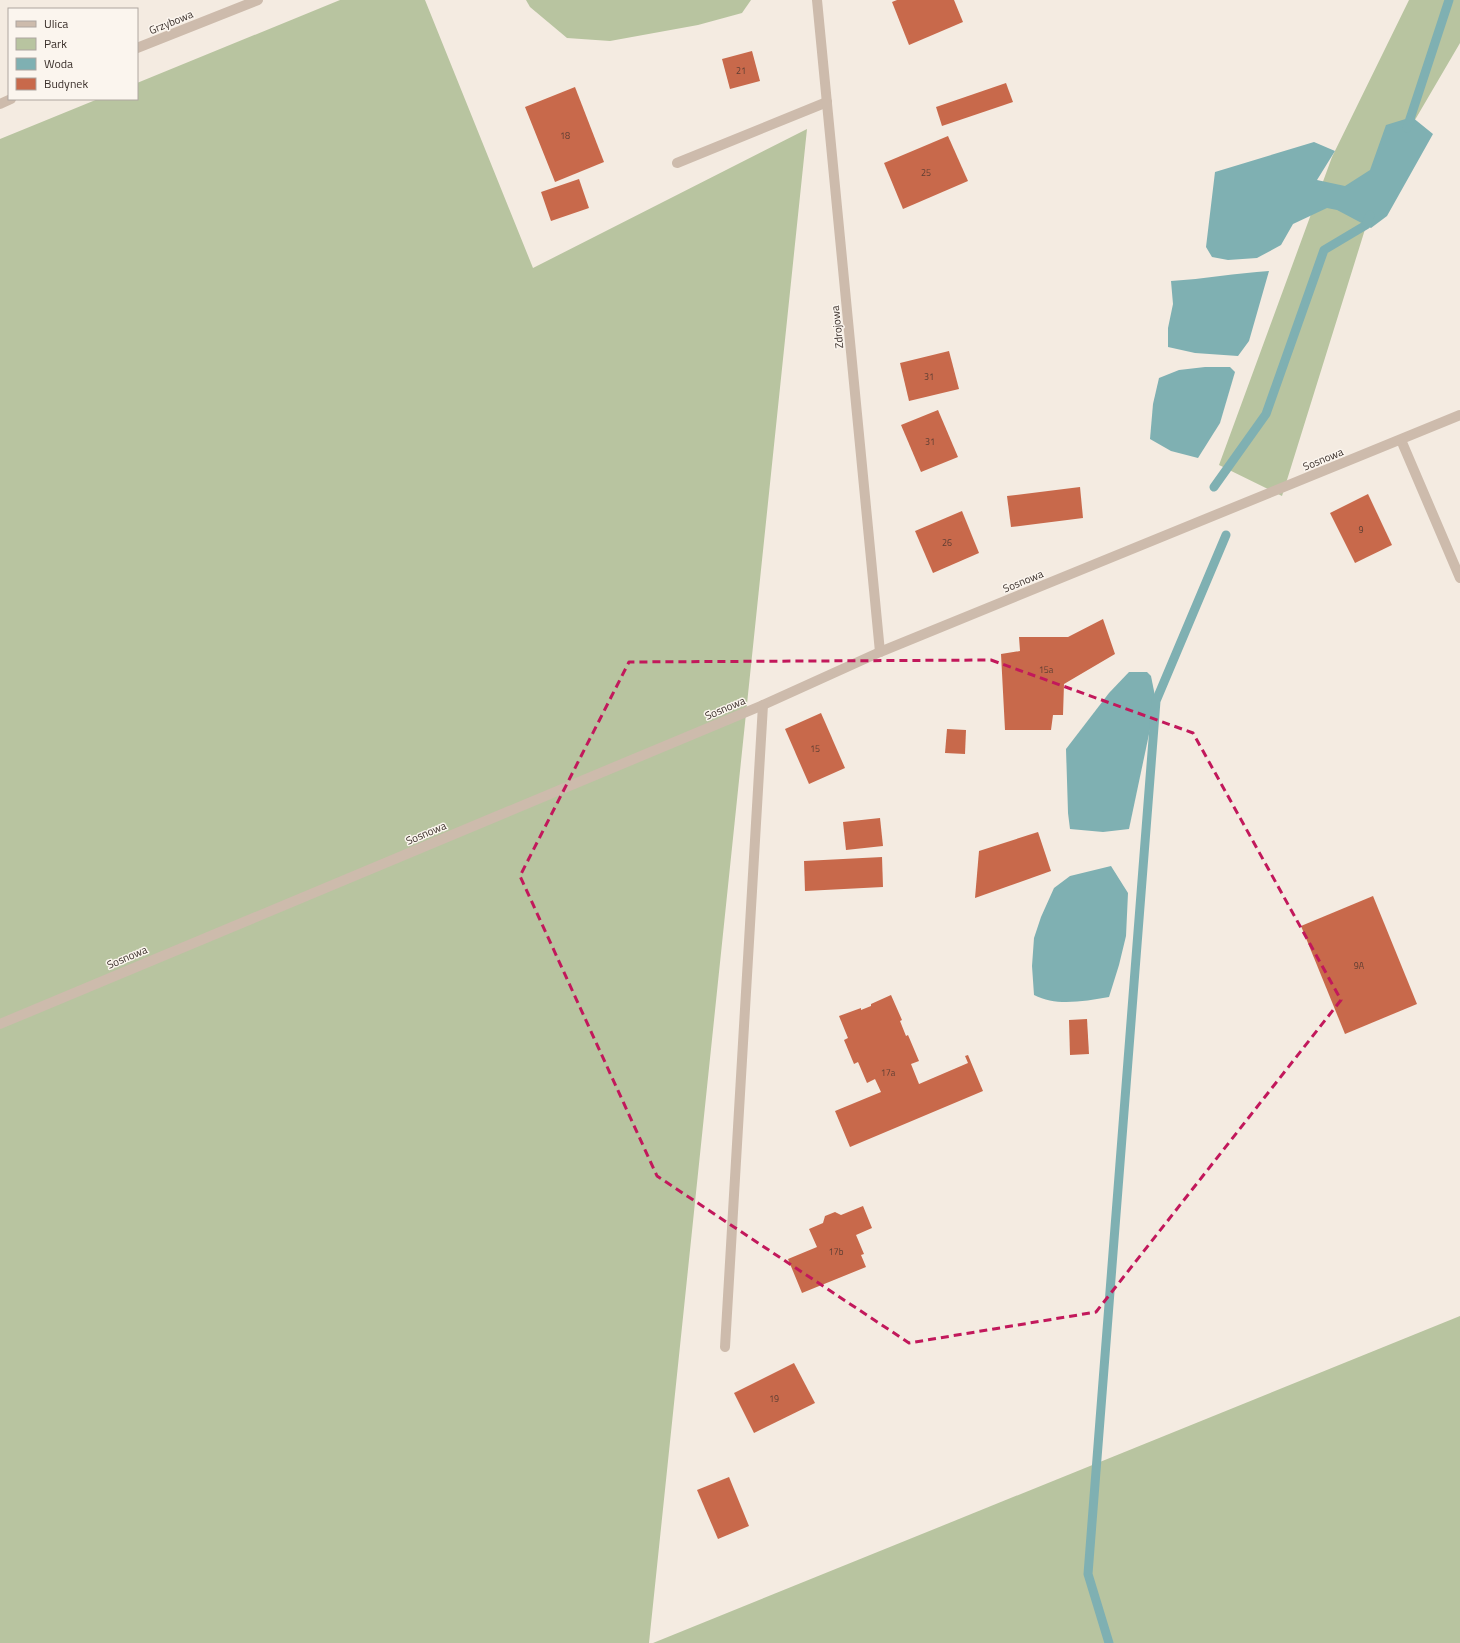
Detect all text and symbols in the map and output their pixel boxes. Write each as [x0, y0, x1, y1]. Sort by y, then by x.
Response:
street label: Grzybowa [147, 6, 196, 38]
legend [8, 8, 138, 100]
text: Ulica [44, 14, 68, 33]
text: Park [44, 34, 67, 53]
text: Woda [44, 54, 73, 73]
house number: 21 [736, 64, 746, 77]
text: Budynek [44, 74, 88, 93]
house number: 18 [560, 129, 570, 142]
house number: 25 [921, 166, 931, 179]
street label: Zdrojowa [827, 304, 847, 349]
house number: 31 [924, 370, 934, 383]
house number: 31 [925, 435, 935, 448]
street label: Sosnowa [1300, 443, 1346, 474]
house number: 9 [1358, 523, 1364, 536]
house number: 26 [942, 536, 952, 549]
street label: Sosnowa [1000, 565, 1046, 596]
house number: 15a [1039, 663, 1054, 676]
street label: Sosnowa [702, 692, 748, 724]
house number: 15 [810, 742, 820, 755]
street label: Sosnowa [403, 817, 449, 849]
street label: Sosnowa [104, 941, 150, 973]
house number: 9A [1354, 959, 1365, 972]
house number: 17a [881, 1066, 896, 1079]
house number: 17b [829, 1245, 844, 1258]
house number: 19 [769, 1392, 779, 1405]

